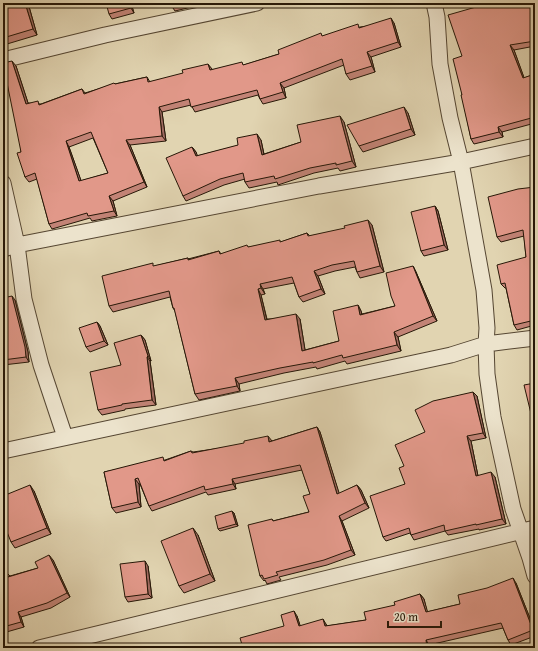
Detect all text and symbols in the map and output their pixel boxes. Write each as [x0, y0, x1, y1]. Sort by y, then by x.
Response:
scale bar [388, 603, 441, 629]
text: 20 m [394, 608, 418, 625]

